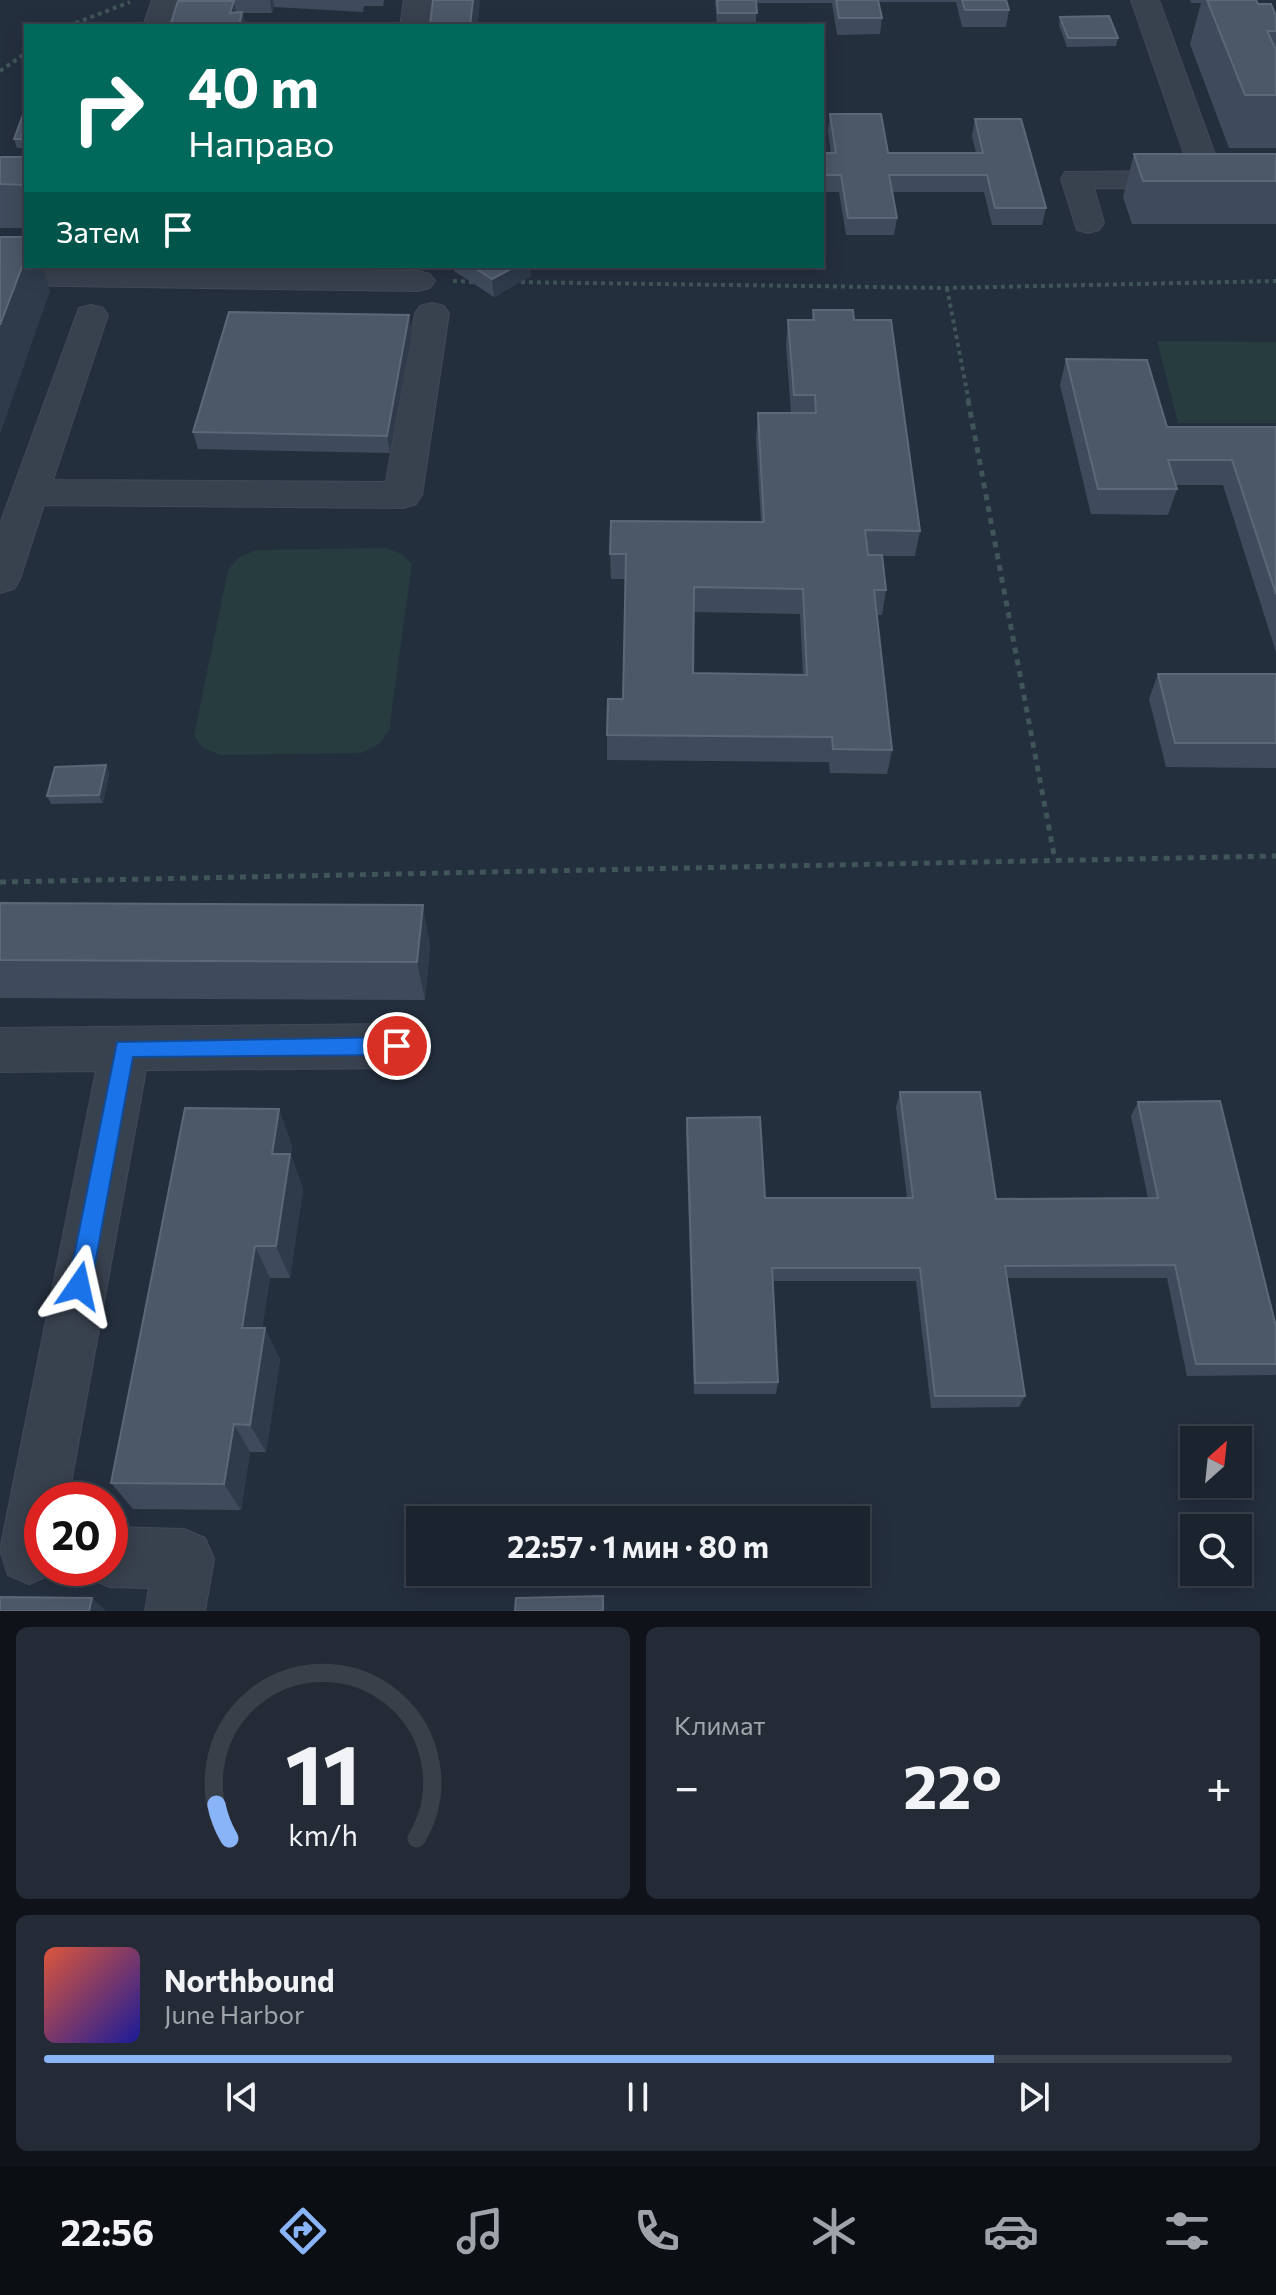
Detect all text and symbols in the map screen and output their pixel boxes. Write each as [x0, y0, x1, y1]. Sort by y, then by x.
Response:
text: 40 m [188, 51, 319, 120]
icon: right [56, 56, 160, 160]
text: Направо [188, 120, 334, 164]
icon: arrive [156, 208, 200, 252]
text: Затем [56, 212, 140, 249]
pin [363, 1012, 431, 1080]
icon: arrive [375, 1024, 419, 1068]
position arrow [37, 1244, 121, 1328]
north arrow [1180, 1426, 1252, 1498]
map controls [1180, 1426, 1252, 1586]
speed limit sign: 20 [24, 1482, 128, 1586]
button: search [1180, 1514, 1252, 1586]
text: 22:57 · 1 мин · 80 m [507, 1527, 769, 1564]
text: Климат [674, 1709, 766, 1740]
text: 11 [285, 1720, 361, 1822]
text: 22° [903, 1748, 1002, 1821]
text: − [674, 1758, 699, 1812]
text: + [1206, 1758, 1232, 1812]
text: km/h [288, 1817, 358, 1852]
text: Northbound [164, 1961, 335, 1998]
text: June Harbor [164, 1998, 304, 2029]
icon: previous [220, 2075, 264, 2119]
icon: pause [616, 2075, 660, 2119]
icon: next [1012, 2075, 1056, 2119]
icon: directions [275, 2203, 331, 2259]
icon: music [452, 2203, 508, 2259]
icon: phone [629, 2203, 685, 2259]
icon: climate [806, 2203, 862, 2259]
icon: car [983, 2203, 1039, 2259]
icon: filters [1159, 2203, 1215, 2259]
text: 22:56 [60, 2209, 154, 2253]

